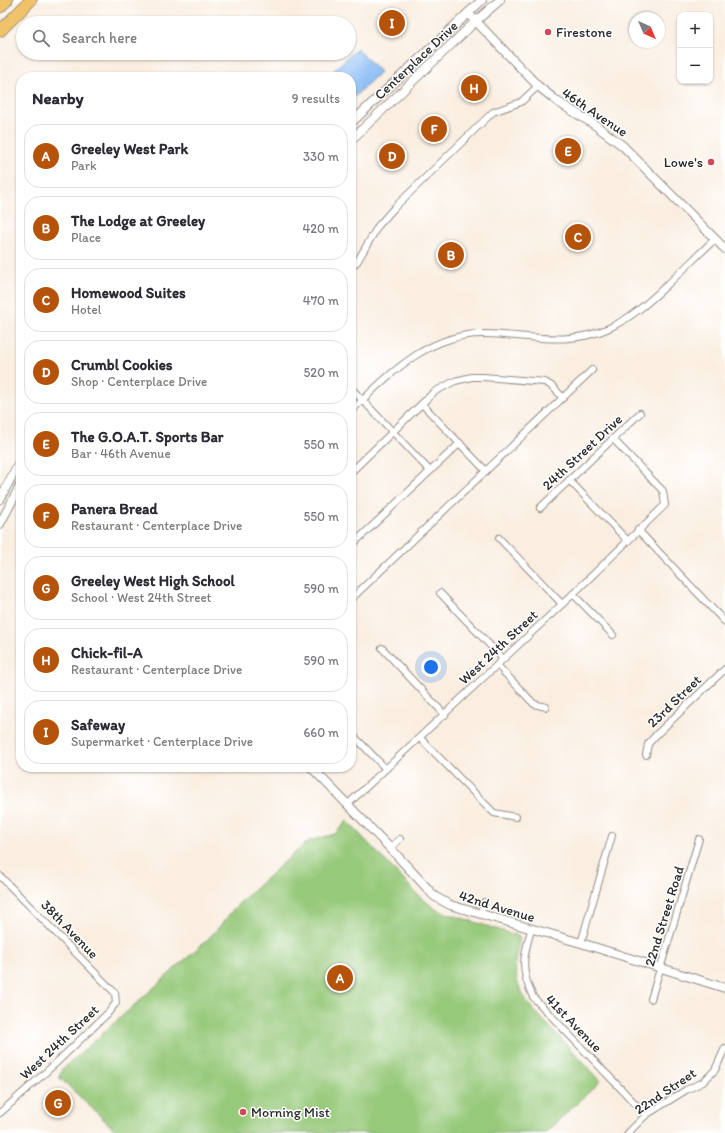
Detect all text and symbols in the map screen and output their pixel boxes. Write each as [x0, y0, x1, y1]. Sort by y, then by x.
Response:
pin: I [379, 8, 405, 38]
north arrow [629, 12, 665, 48]
map controls [677, 12, 713, 84]
button: + [677, 12, 713, 48]
search box [16, 16, 356, 60]
street label: Centerplace Drive [371, 17, 462, 103]
place label: Firestone [556, 24, 612, 41]
icon: search [30, 27, 52, 49]
marker: Firestone [543, 27, 553, 37]
text: Search here [62, 29, 137, 47]
button: − [677, 48, 713, 84]
pin: H [461, 73, 487, 103]
street label: 46th Avenue [559, 84, 631, 141]
text: Nearby [32, 88, 84, 108]
text: 9 results [292, 91, 340, 106]
pin: F [421, 114, 447, 144]
pin: E [555, 136, 581, 166]
text: Greeley West Park [71, 140, 188, 158]
pin: D [379, 141, 405, 171]
text: A [42, 149, 50, 164]
text: 330 m [303, 149, 339, 164]
place label: Lowe's [664, 154, 703, 171]
marker: Lowe's [706, 157, 716, 167]
text: Park [71, 158, 97, 173]
text: The Lodge at Greeley [71, 212, 205, 230]
text: B [42, 221, 50, 236]
text: 420 m [302, 221, 339, 236]
pin: C [565, 222, 591, 252]
text: Place [71, 230, 101, 245]
pin: B [438, 240, 464, 270]
text: Homewood Suites [71, 284, 186, 302]
text: C [42, 293, 50, 308]
text: 470 m [303, 293, 339, 308]
text: Hotel [71, 302, 101, 317]
text: Crumbl Cookies [71, 356, 173, 374]
text: D [42, 365, 50, 380]
text: 520 m [303, 365, 339, 380]
text: Shop · Centerplace Drive [71, 374, 207, 389]
street label: 24th Street Drive [539, 411, 626, 494]
text: The G.O.A.T. Sports Bar [71, 428, 224, 446]
text: E [42, 437, 50, 452]
text: 550 m [303, 437, 339, 452]
text: Bar · 46th Avenue [71, 446, 171, 461]
text: Panera Bread [71, 500, 158, 518]
text: F [43, 509, 49, 524]
text: 550 m [303, 509, 339, 524]
text: Restaurant · Centerplace Drive [71, 518, 242, 533]
text: Greeley West High School [71, 572, 235, 590]
text: G [42, 581, 50, 596]
text: 590 m [304, 581, 339, 596]
text: School · West 24th Street [71, 590, 211, 605]
street label: West 24th Street [455, 606, 541, 688]
text: Chick-fil-A [71, 644, 143, 662]
text: H [42, 653, 51, 668]
text: 590 m [304, 653, 339, 668]
your location [421, 657, 441, 677]
text: Restaurant · Centerplace Drive [71, 662, 242, 677]
street label: 23rd Street [644, 671, 705, 731]
text: Safeway [71, 716, 125, 734]
text: I [44, 725, 48, 740]
text: 660 m [303, 725, 339, 740]
text: Supermarket · Centerplace Drive [71, 734, 253, 749]
street label: 22nd Street Road [641, 863, 688, 968]
street label: 42nd Avenue [457, 887, 537, 926]
street label: 38th Avenue [37, 896, 102, 963]
pin: A [327, 963, 353, 993]
street label: 41st Avenue [542, 991, 606, 1056]
street label: West 24th Street [16, 1001, 102, 1083]
street label: 22nd Street [631, 1065, 699, 1118]
pin: G [45, 1088, 71, 1118]
place label: Morning Mist [251, 1104, 330, 1121]
marker: Morning Mist [238, 1107, 248, 1117]

